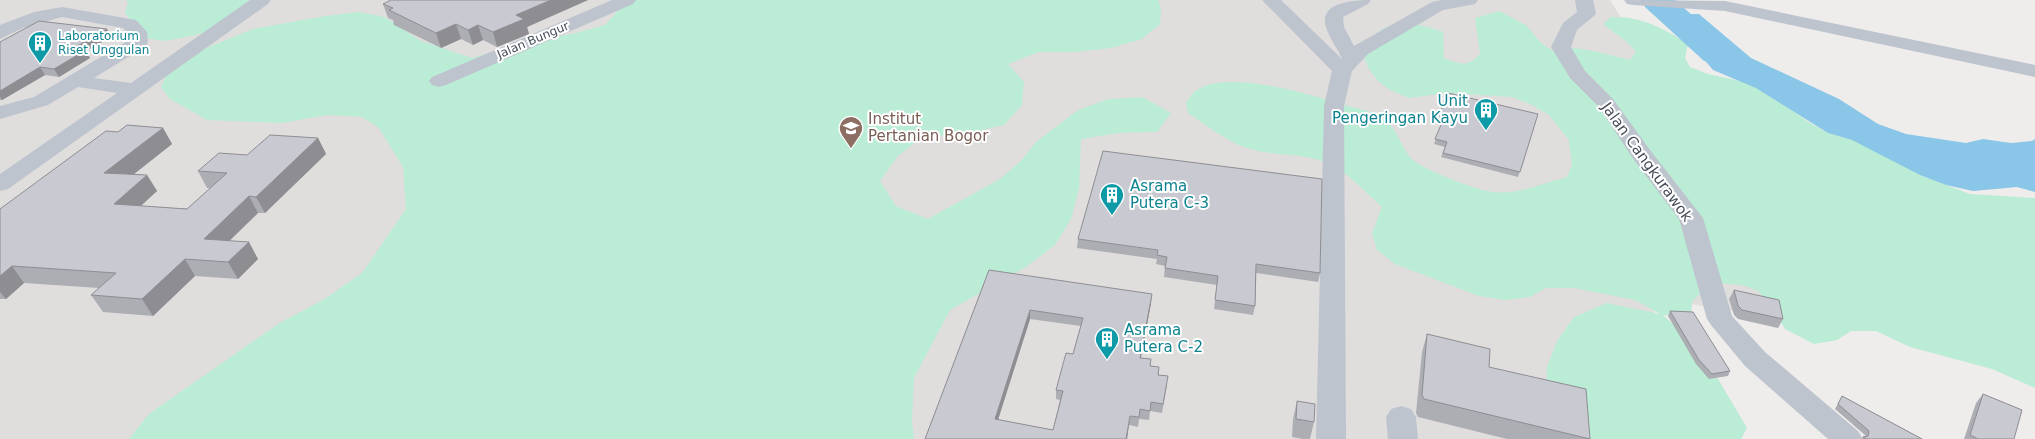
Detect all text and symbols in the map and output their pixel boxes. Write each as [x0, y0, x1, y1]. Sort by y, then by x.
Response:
street label: Jalan Bungur [494, 19, 571, 62]
place label: Laboratorium Riset Unggulan [58, 29, 149, 57]
building icon: Laboratorium Riset Unggulan [27, 30, 53, 64]
place label: Unit Pengeringan Kayu [1332, 92, 1468, 127]
building icon: Unit Pengeringan Kayu [1473, 97, 1499, 131]
street label: Jalan Cangkurawok [1597, 98, 1697, 225]
place label: Institut Pertanian Bogor [868, 110, 989, 145]
school or university icon: Institut Pertanian Bogor [838, 115, 864, 149]
place label: Asrama Putera C-3 [1130, 177, 1209, 212]
building icon: Asrama Putera C-3 [1099, 182, 1125, 216]
place label: Asrama Putera C-2 [1124, 321, 1203, 356]
building icon: Asrama Putera C-2 [1094, 326, 1120, 360]

